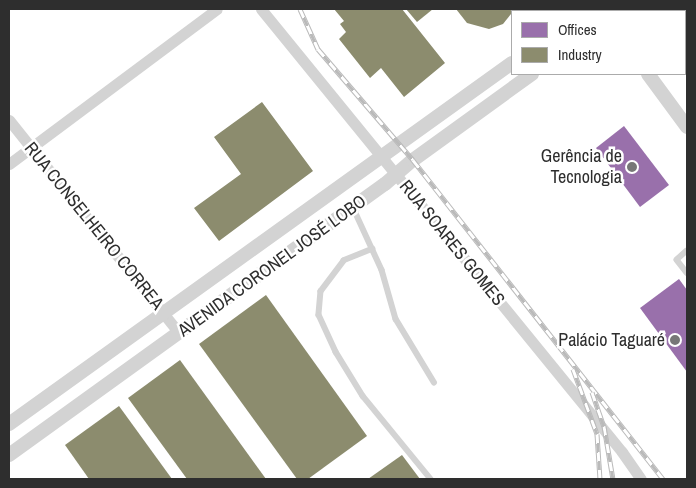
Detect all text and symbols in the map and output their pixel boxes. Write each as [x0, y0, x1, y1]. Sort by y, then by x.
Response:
legend [511, 10, 686, 75]
text: Offices [558, 19, 597, 40]
text: Industry [558, 44, 602, 65]
street label: RUA CONSELHEIRO CORREA [20, 138, 168, 314]
place label: Gerência de Tecnologia [541, 146, 622, 188]
marker: Gerência de Tecnologia [626, 161, 638, 173]
street label: RUA SOARES GOMES [395, 176, 509, 310]
street label: AVENIDA CORONEL JOSÉ LOBO [173, 190, 371, 342]
place label: Palácio Taguaré [558, 329, 665, 351]
marker: Palácio Taguaré [669, 334, 681, 346]

